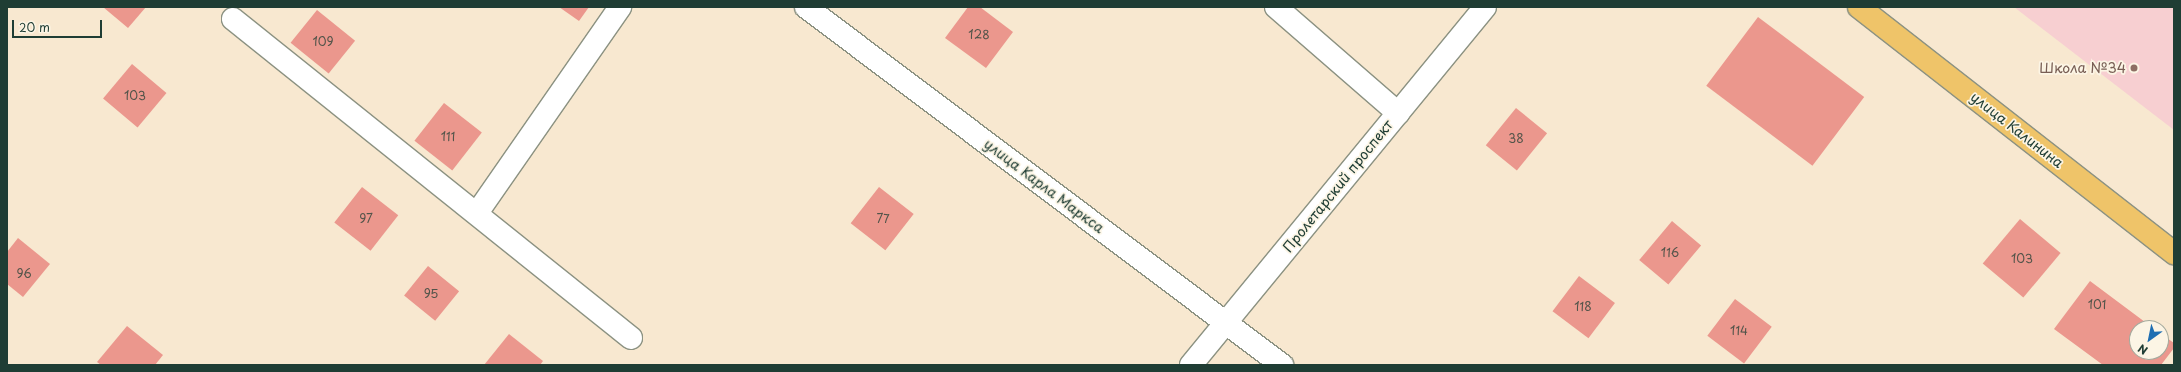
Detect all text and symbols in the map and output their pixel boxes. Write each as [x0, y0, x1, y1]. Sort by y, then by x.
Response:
scale bar [14, 12, 104, 38]
text: 20 m [19, 18, 50, 36]
house number: 128 [968, 28, 990, 42]
house number: 109 [312, 35, 334, 49]
place label: Школа №34 [2039, 60, 2126, 76]
marker: Школа №34 [2129, 63, 2139, 73]
street label: улица Калинина [1967, 88, 2067, 172]
house number: 103 [124, 89, 146, 103]
street label: Пролетарский проспект [1279, 116, 1397, 256]
house number: 111 [441, 130, 455, 144]
house number: 38 [1508, 132, 1524, 146]
street label: улица Карла Маркса [980, 135, 1108, 237]
house number: 97 [359, 212, 373, 226]
house number: 77 [876, 212, 890, 226]
house number: 116 [1661, 246, 1679, 260]
house number: 103 [2011, 252, 2033, 266]
house number: 96 [16, 267, 32, 281]
house number: 95 [424, 287, 438, 301]
house number: 101 [2088, 298, 2106, 312]
house number: 118 [1574, 300, 1592, 314]
north arrow [2129, 320, 2169, 360]
house number: 114 [1730, 324, 1748, 338]
text: N [2134, 340, 2151, 359]

